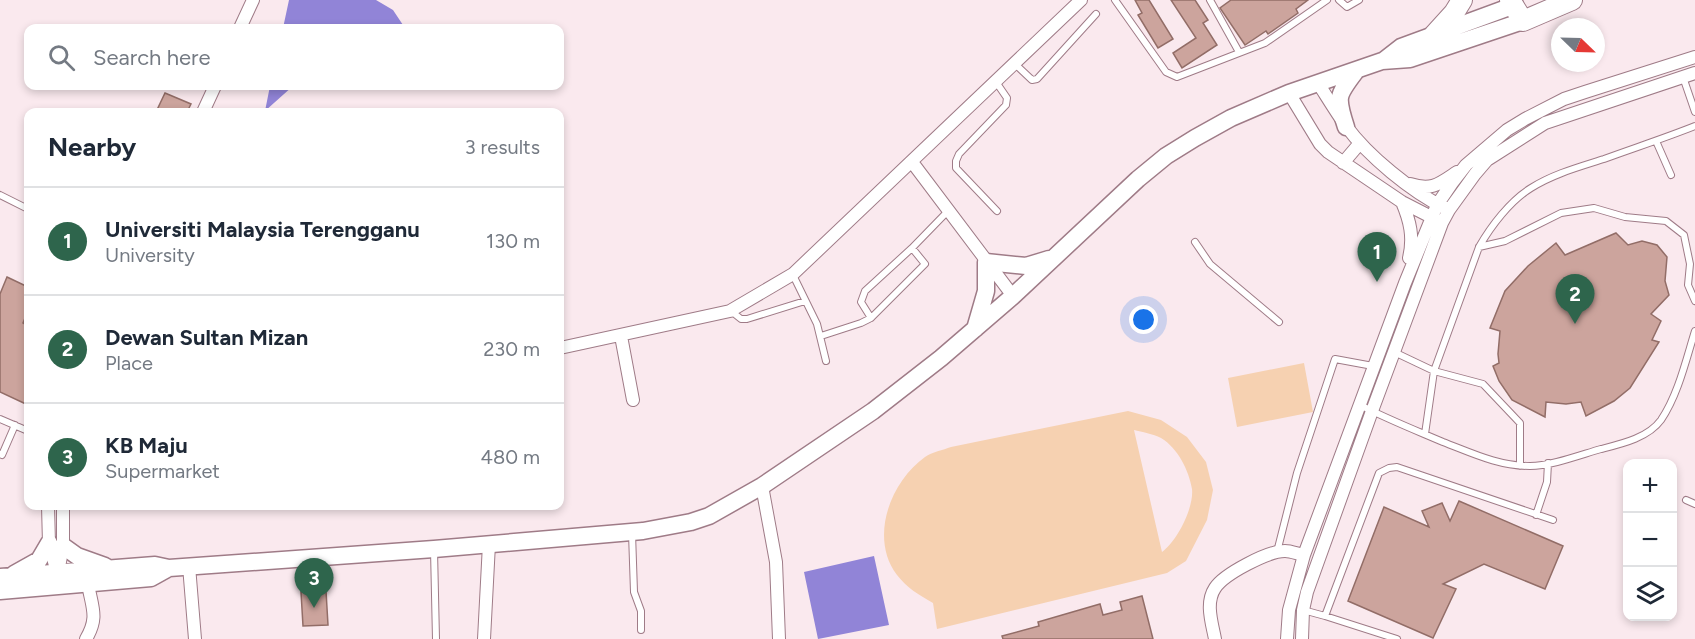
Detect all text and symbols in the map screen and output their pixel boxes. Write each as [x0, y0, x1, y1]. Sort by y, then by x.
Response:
north arrow [1551, 18, 1605, 72]
search box [24, 24, 564, 90]
icon: search [45, 41, 78, 74]
text: Search here [93, 44, 211, 71]
text: Nearby [48, 131, 136, 163]
text: 3 results [465, 135, 540, 159]
text: Universiti Malaysia Terengganu [105, 216, 420, 243]
text: 1 [63, 229, 72, 253]
text: 130 m [486, 229, 540, 253]
pin: 1 [1358, 232, 1396, 282]
text: University [105, 243, 195, 267]
pin: 2 [1556, 274, 1594, 324]
your location [1129, 305, 1158, 334]
text: Dewan Sultan Mizan [105, 324, 308, 351]
text: 2 [62, 337, 73, 361]
text: 230 m [483, 337, 540, 361]
text: Place [105, 351, 153, 375]
text: KB Maju [105, 432, 188, 459]
text: 3 [62, 445, 73, 469]
text: 480 m [481, 445, 540, 469]
text: Supermarket [105, 459, 220, 483]
map controls [1623, 459, 1677, 621]
button: + [1623, 459, 1677, 513]
button: − [1623, 513, 1677, 567]
pin: 3 [294, 558, 334, 608]
button: layers [1623, 567, 1677, 621]

